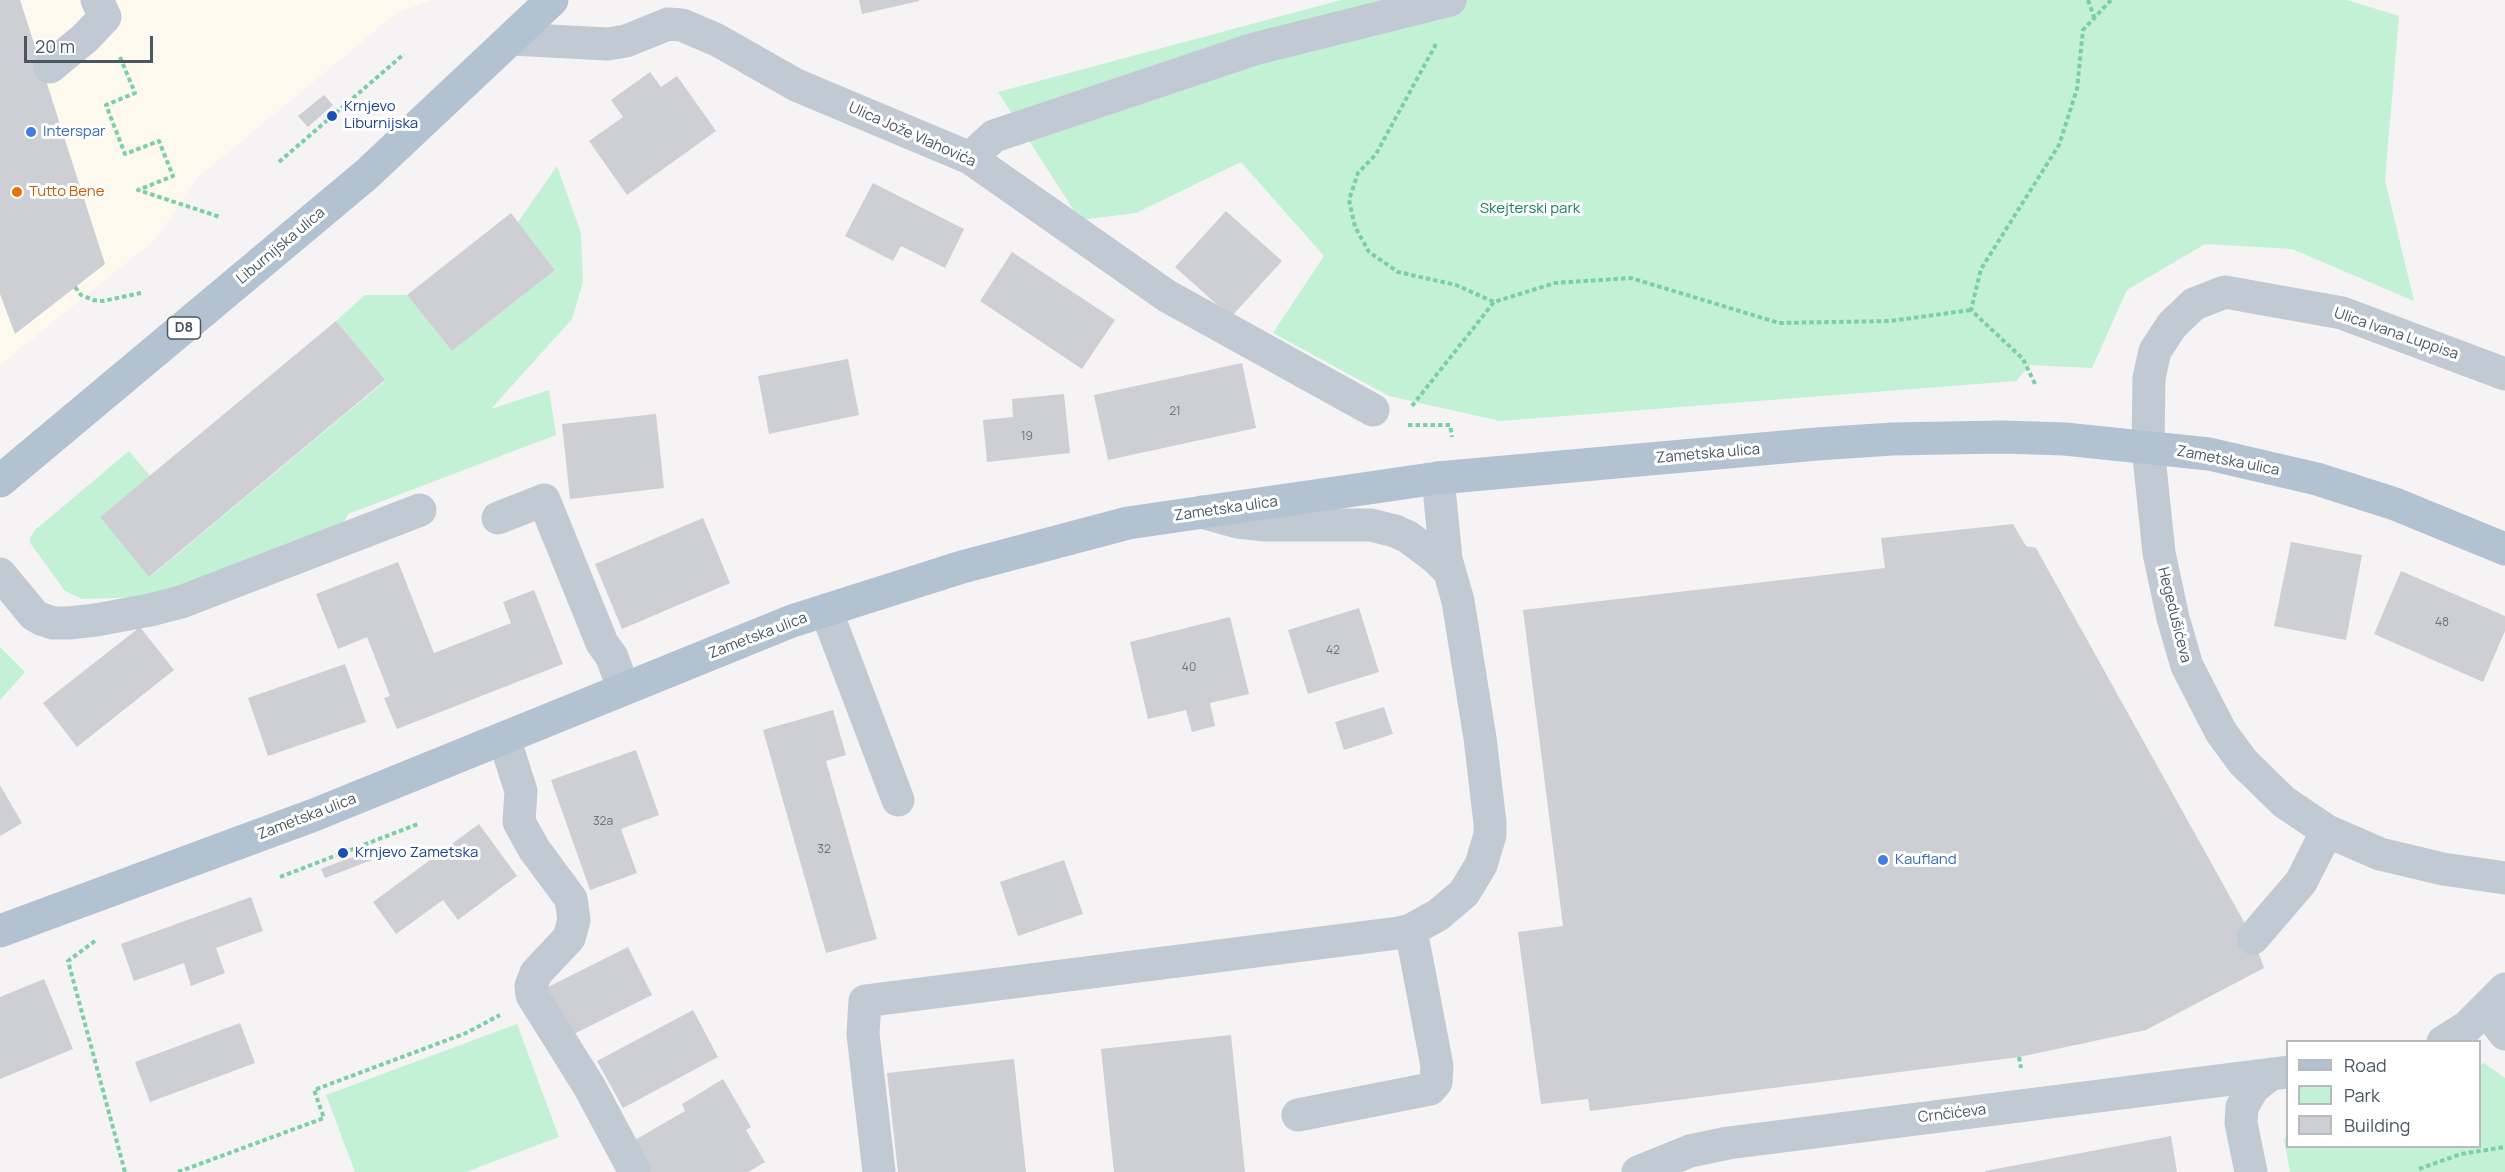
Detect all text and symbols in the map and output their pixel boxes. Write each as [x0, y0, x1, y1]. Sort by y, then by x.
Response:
scale bar [27, 24, 156, 62]
text: 20 m [35, 34, 75, 58]
place label: Krnjevo Liburnijska [344, 98, 418, 133]
street label: Ulica Jože Vlahovića [846, 99, 978, 171]
marker: Krnjevo Liburnijska [325, 109, 339, 123]
place label: Interspar [43, 123, 105, 141]
marker: Interspar [24, 125, 38, 139]
place label: Tutto Bene [29, 183, 104, 201]
marker: Tutto Bene [10, 185, 24, 199]
park label: Skejterski park [1480, 200, 1580, 218]
street label: Liburnijska ulica [233, 204, 329, 288]
street label: Ulica Ivana Luppisa [2331, 304, 2461, 364]
road number: D8 [168, 317, 201, 339]
house number: 21 [1169, 405, 1181, 419]
house number: 19 [1021, 430, 1033, 444]
street label: Zametska ulica [1655, 440, 1761, 468]
street label: Zametska ulica [2175, 442, 2281, 480]
street label: Zametska ulica [1173, 493, 1279, 525]
street label: Hegedušićeva [2153, 565, 2195, 665]
street label: Zametska ulica [706, 609, 810, 663]
house number: 48 [2435, 616, 2449, 630]
house number: 42 [1326, 644, 1340, 658]
house number: 40 [1182, 661, 1196, 675]
street label: Zametska ulica [255, 790, 359, 844]
house number: 32a [593, 815, 613, 829]
house number: 32 [817, 843, 831, 857]
place label: Krnjevo Zametska [355, 844, 478, 862]
marker: Krnjevo Zametska [336, 846, 350, 860]
place label: Kaufland [1895, 851, 1957, 869]
marker: Kaufland [1876, 853, 1890, 867]
legend [2286, 1040, 2481, 1148]
text: Road [2344, 1053, 2387, 1077]
text: Park [2344, 1083, 2380, 1107]
street label: Crnčićeva [1917, 1101, 1987, 1127]
text: Building [2344, 1113, 2410, 1137]

